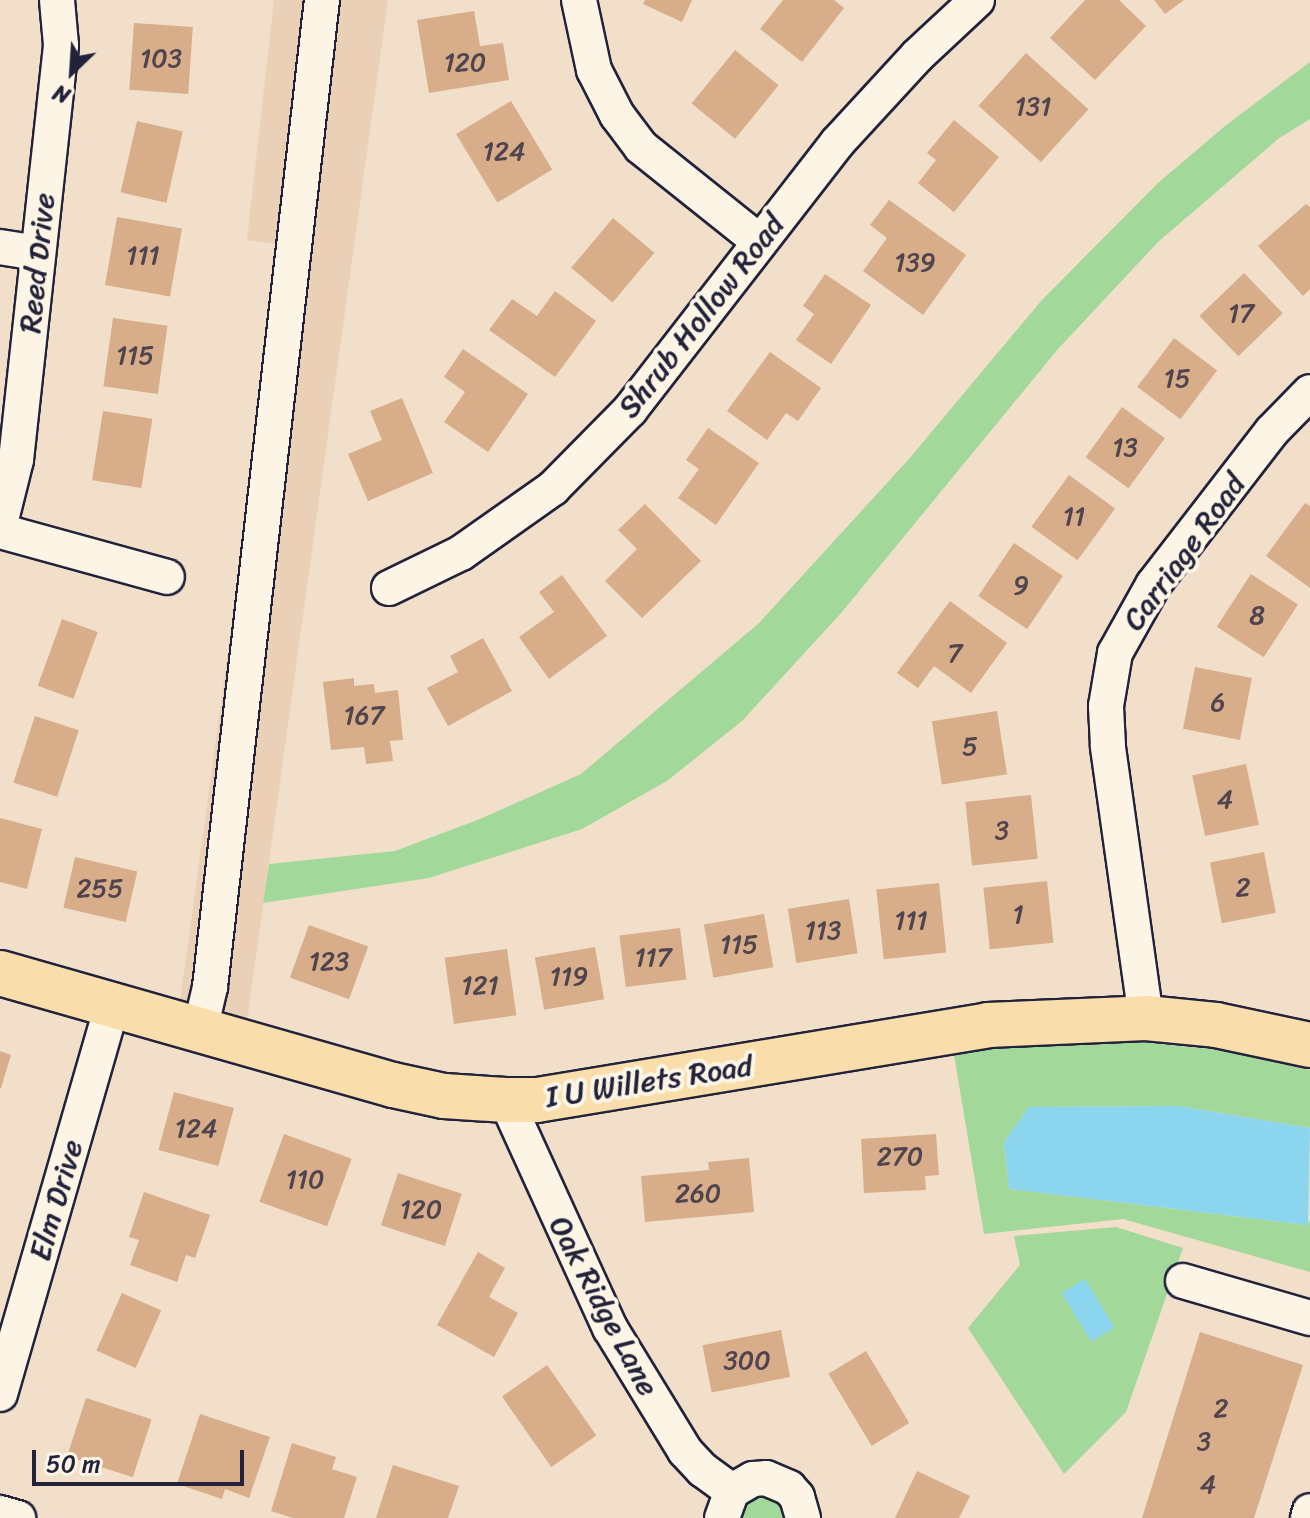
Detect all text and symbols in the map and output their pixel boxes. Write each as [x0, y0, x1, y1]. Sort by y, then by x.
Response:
north arrow [32, 32, 112, 112]
house number: 103 [140, 43, 182, 75]
house number: 120 [444, 47, 486, 79]
text: N [46, 73, 77, 115]
house number: 131 [1015, 91, 1051, 123]
house number: 124 [483, 136, 525, 168]
street label: Reed Drive [12, 191, 62, 335]
street label: Shrub Hollow Road [610, 207, 792, 425]
house number: 111 [126, 240, 160, 272]
house number: 139 [894, 247, 936, 279]
house number: 17 [1228, 298, 1254, 330]
house number: 115 [116, 340, 154, 372]
house number: 15 [1163, 363, 1191, 395]
house number: 13 [1112, 432, 1138, 464]
street label: Carriage Road [1115, 467, 1253, 637]
house number: 11 [1063, 501, 1085, 533]
house number: 9 [1013, 570, 1029, 602]
house number: 8 [1249, 600, 1265, 632]
house number: 7 [948, 638, 962, 670]
house number: 6 [1211, 687, 1225, 719]
house number: 167 [344, 700, 384, 732]
house number: 5 [962, 731, 978, 763]
house number: 4 [1217, 784, 1233, 816]
house number: 3 [995, 815, 1009, 847]
house number: 2 [1235, 872, 1251, 904]
house number: 255 [77, 873, 123, 905]
house number: 1 [1012, 899, 1024, 931]
house number: 111 [894, 905, 928, 937]
house number: 113 [805, 915, 841, 947]
house number: 115 [720, 929, 758, 961]
house number: 117 [634, 942, 672, 974]
house number: 123 [309, 946, 349, 978]
house number: 119 [550, 961, 588, 993]
house number: 121 [461, 970, 499, 1002]
street label: I U Willets Road [543, 1047, 755, 1115]
house number: 124 [175, 1113, 217, 1145]
street label: Elm Drive [22, 1135, 90, 1265]
house number: 270 [877, 1141, 923, 1173]
house number: 110 [286, 1164, 324, 1196]
house number: 260 [675, 1178, 721, 1210]
house number: 120 [400, 1194, 442, 1226]
street label: Oak Ridge Lane [541, 1210, 667, 1402]
house number: 300 [723, 1345, 771, 1377]
house number: 2 [1213, 1393, 1229, 1425]
house number: 3 [1197, 1426, 1211, 1458]
scale bar [36, 1434, 248, 1484]
text: 50 m [46, 1443, 101, 1485]
house number: 4 [1200, 1469, 1216, 1501]

